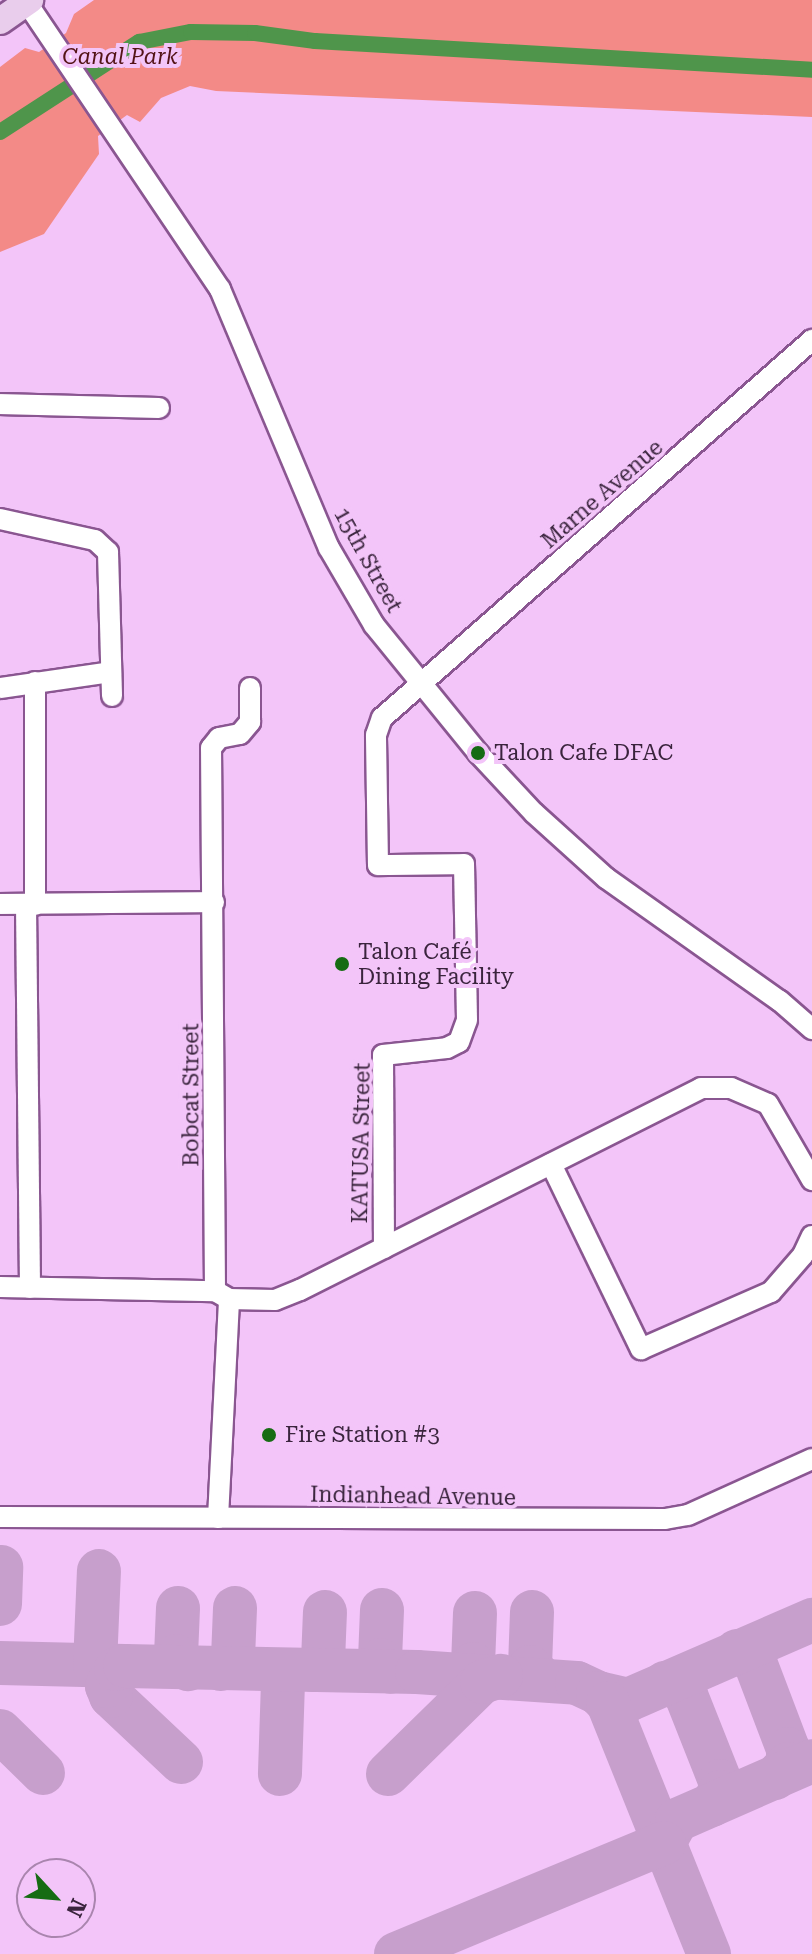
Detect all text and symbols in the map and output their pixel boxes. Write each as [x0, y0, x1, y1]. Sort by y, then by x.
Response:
park label: Canal Park [62, 44, 178, 70]
street label: Marne Avenue [536, 434, 668, 554]
street label: 15th Street [328, 503, 408, 617]
place label: Talon Cafe DFAC [494, 740, 673, 766]
marker: Talon Cafe DFAC [469, 744, 487, 762]
place label: Talon Café Dining Facility [358, 938, 514, 990]
marker: Talon Café Dining Facility [333, 955, 351, 973]
street label: Bobcat Street [178, 1023, 204, 1167]
street label: KATUSA Street [346, 1062, 376, 1224]
place label: Fire Station #3 [285, 1422, 440, 1448]
marker: Fire Station #3 [260, 1426, 278, 1444]
street label: Indianhead Avenue [310, 1481, 516, 1511]
north arrow [16, 1858, 96, 1938]
text: N [61, 1895, 91, 1921]

